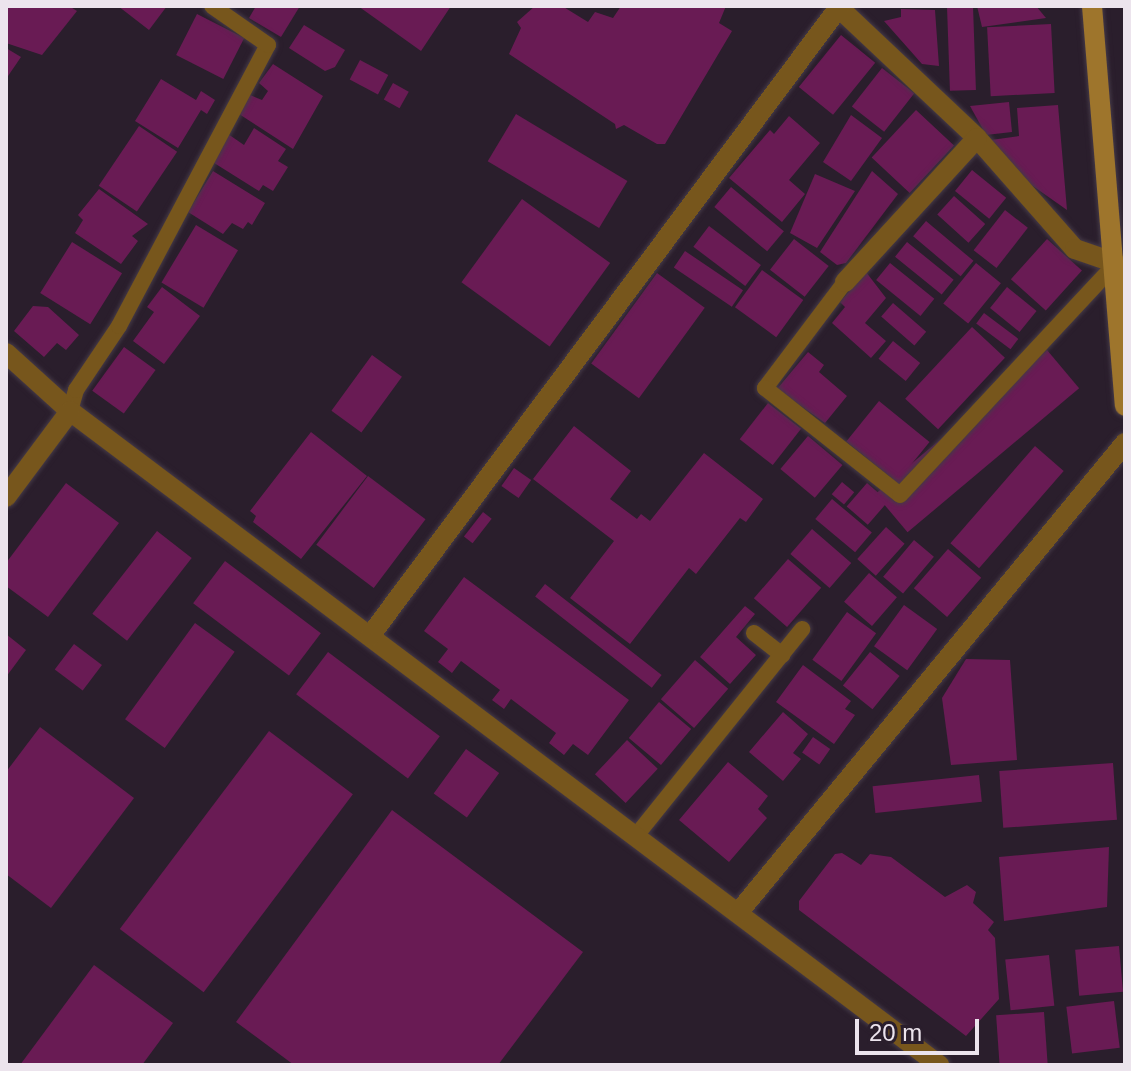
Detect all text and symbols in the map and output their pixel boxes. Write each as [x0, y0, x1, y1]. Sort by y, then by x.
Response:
scale bar [859, 1003, 983, 1053]
text: 20 m [869, 1019, 922, 1046]

